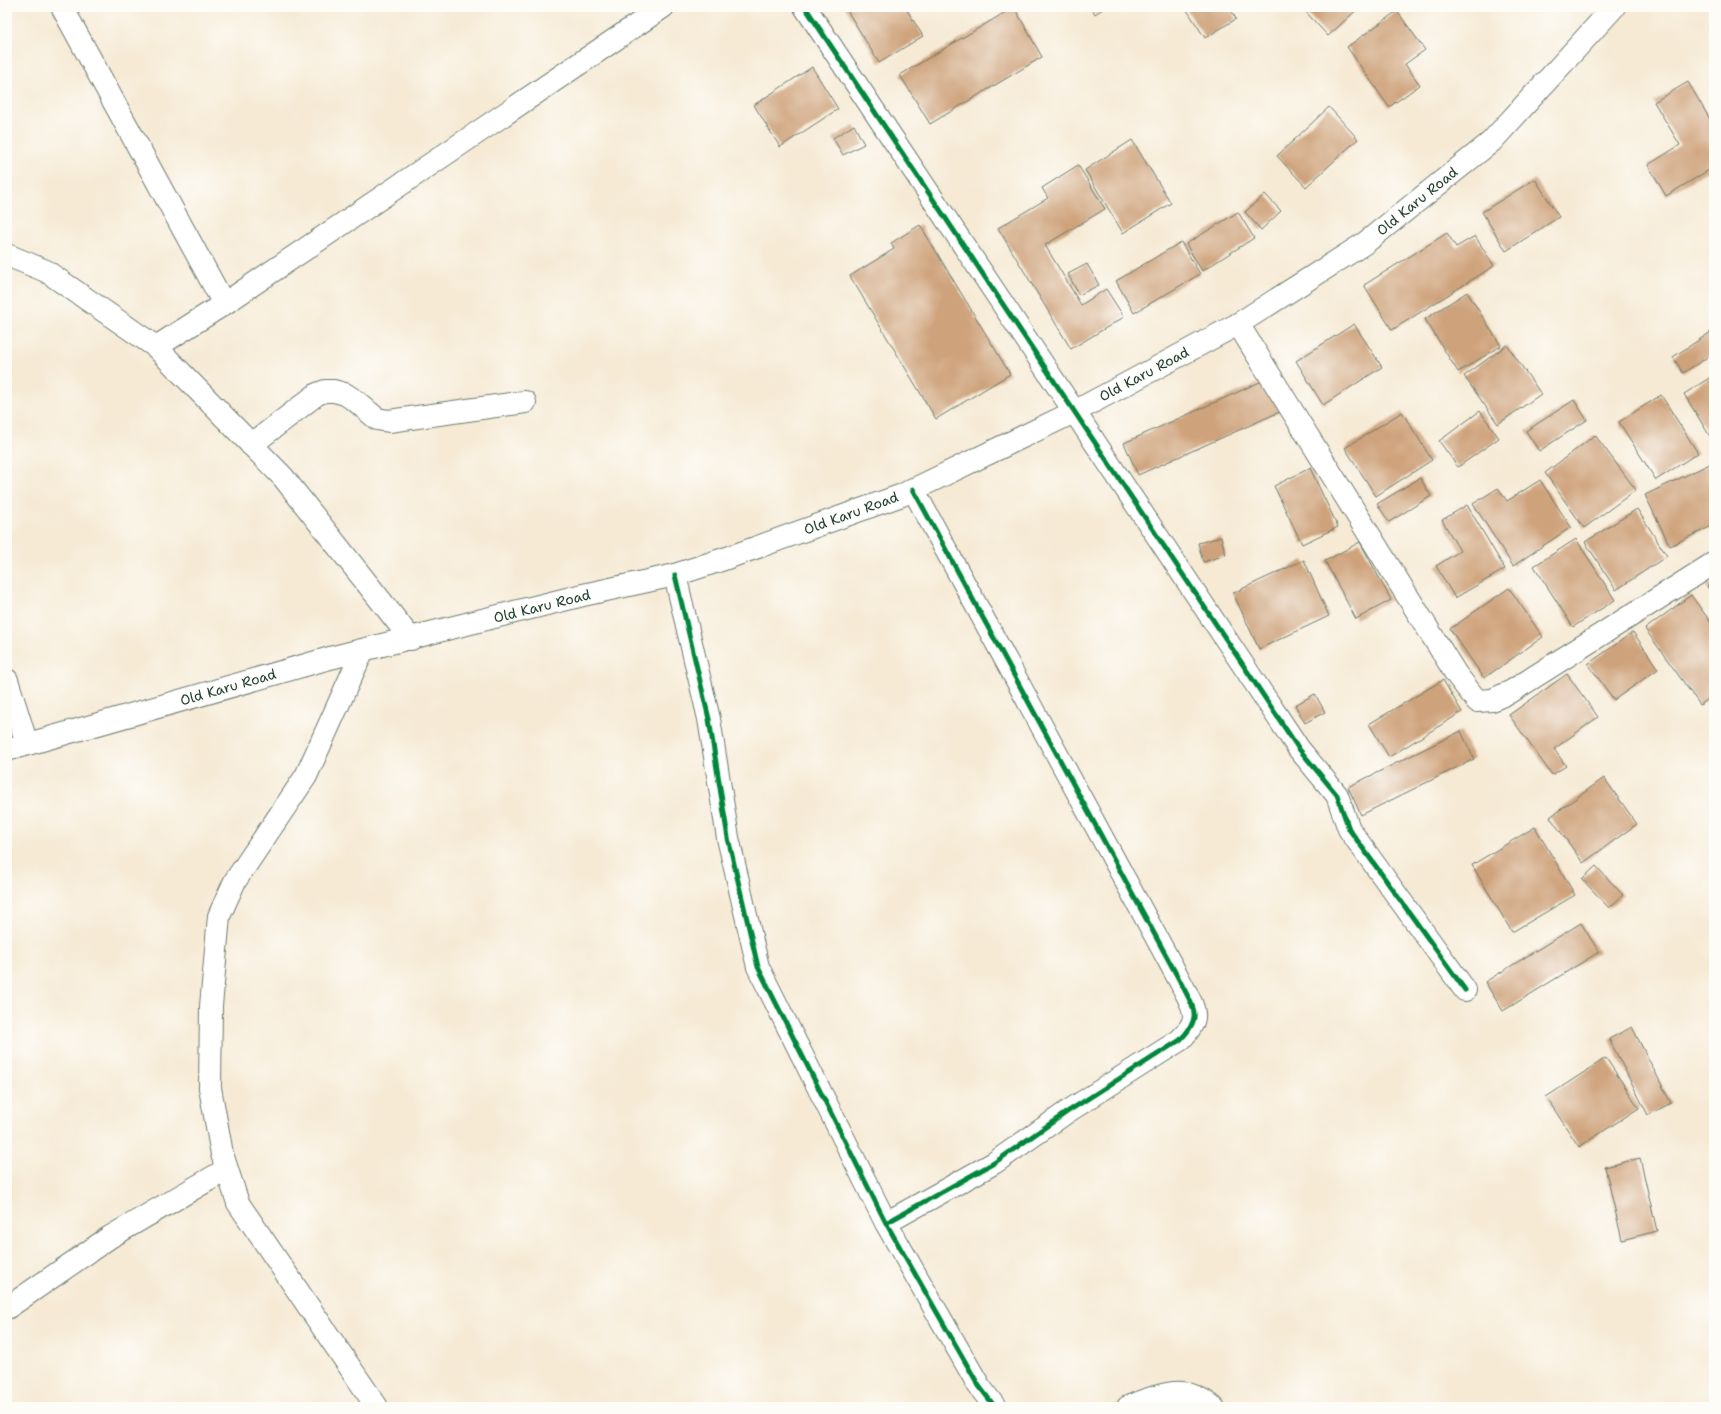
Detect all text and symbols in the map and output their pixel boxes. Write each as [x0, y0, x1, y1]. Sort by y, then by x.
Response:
street label: Old Karu Road [1373, 163, 1461, 239]
street label: Old Karu Road [1096, 343, 1192, 405]
street label: Old Karu Road [801, 488, 901, 538]
street label: Old Karu Road [492, 585, 592, 627]
street label: Old Karu Road [178, 665, 278, 709]

